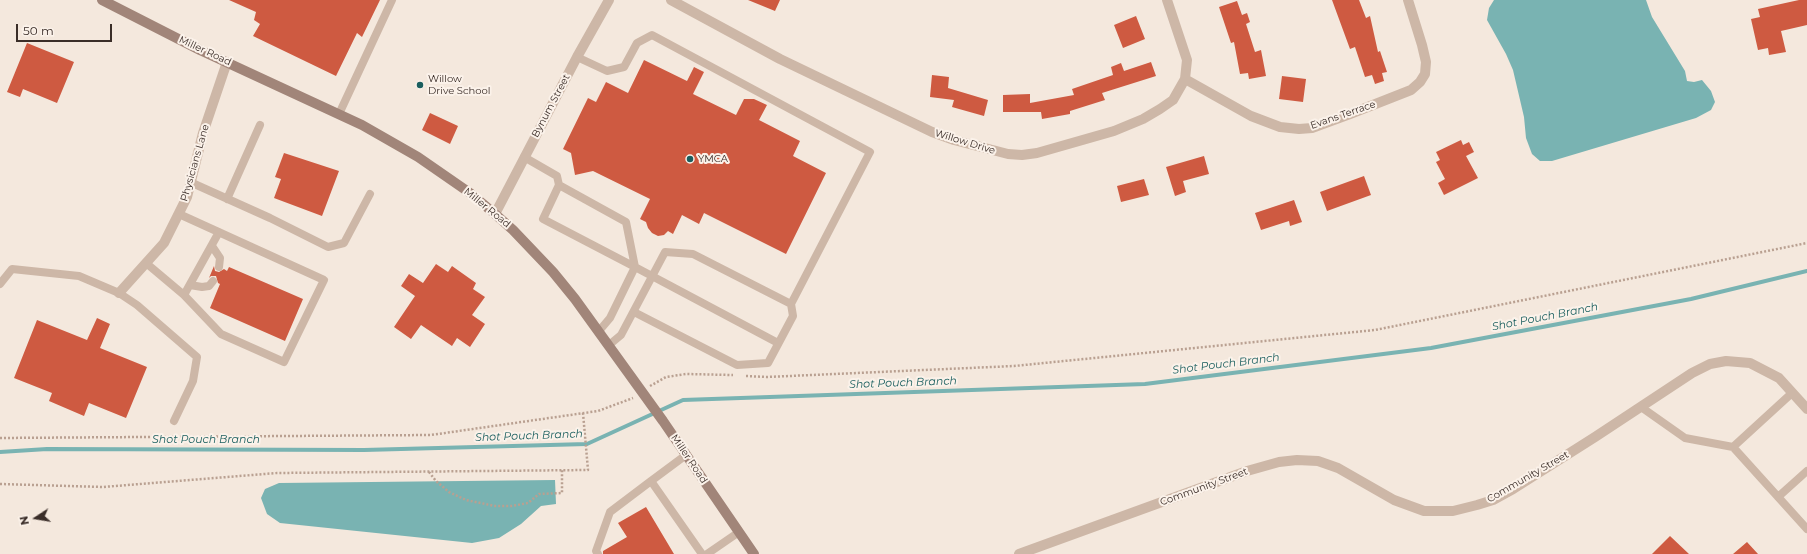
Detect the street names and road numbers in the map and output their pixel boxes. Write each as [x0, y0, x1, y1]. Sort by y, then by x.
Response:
street label: Miller Road [177, 34, 233, 68]
street label: Bynum Street [529, 72, 573, 140]
street label: Evans Terrace [1309, 98, 1377, 132]
street label: Physicians Lane [178, 123, 212, 203]
street label: Willow Drive [933, 127, 997, 157]
street label: Miller Road [461, 186, 513, 230]
street label: Miller Road [668, 432, 710, 486]
street label: Community Street [1485, 449, 1571, 505]
street label: Community Street [1159, 466, 1249, 508]

